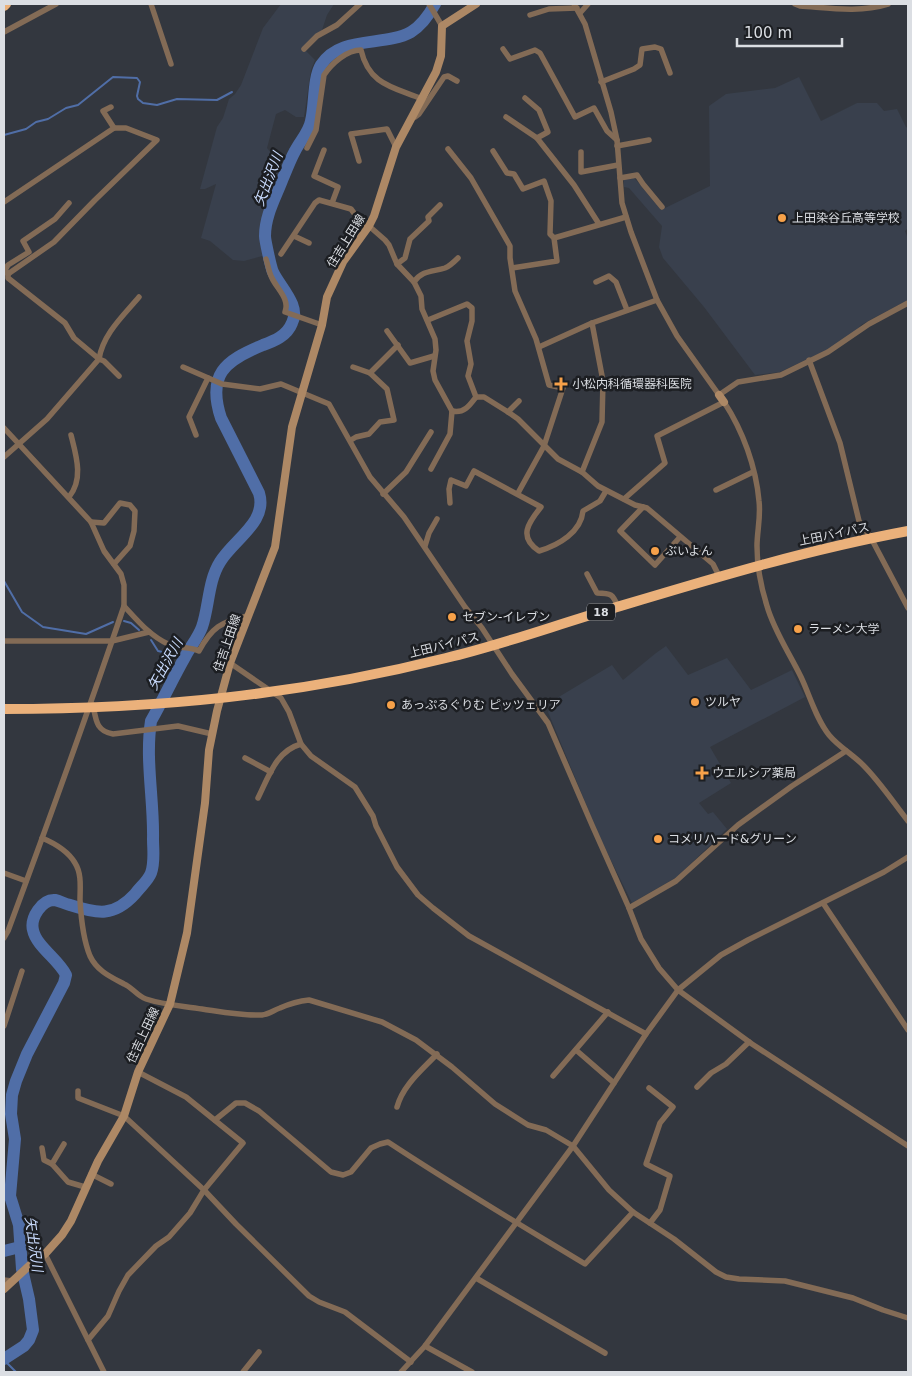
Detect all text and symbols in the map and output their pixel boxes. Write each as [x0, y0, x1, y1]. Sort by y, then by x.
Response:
scale bar [737, 15, 842, 47]
text: 100 m [744, 24, 792, 42]
water label: 矢出沢川 [250, 148, 286, 208]
place label: 上田染谷丘高等学校 [792, 211, 900, 225]
street label: 住吉上田線 [324, 212, 368, 270]
marker: 上田染谷丘高等学校 [776, 212, 788, 224]
marker: 小松内科循環器科医院 [554, 377, 568, 391]
place label: 小松内科循環器科医院 [572, 377, 692, 391]
street label: 上田バイパス [797, 520, 871, 548]
place label: ぶいよん [665, 544, 713, 558]
marker: ぶいよん [649, 545, 661, 557]
road number: 18 [587, 604, 615, 620]
place label: セブン-イレブン [462, 610, 550, 624]
marker: セブン-イレブン [446, 611, 458, 623]
street label: 住吉上田線 [211, 612, 243, 674]
place label: ラーメン大学 [808, 622, 880, 636]
marker: ラーメン大学 [792, 623, 804, 635]
street label: 上田バイパス [407, 630, 481, 660]
water label: 矢出沢川 [144, 634, 187, 692]
place label: ツルヤ [705, 695, 741, 709]
marker: ツルヤ [689, 696, 701, 708]
place label: あっぷるぐりむ ピッツェリア [401, 698, 561, 712]
marker: あっぷるぐりむ ピッツェリア [385, 699, 397, 711]
place label: ウエルシア薬局 [712, 766, 796, 780]
marker: ウエルシア薬局 [696, 767, 708, 779]
place label: コメリハード&グリーン [668, 832, 797, 846]
marker: コメリハード&グリーン [652, 833, 664, 845]
street label: 住吉上田線 [124, 1005, 162, 1065]
water label: 矢出沢川 [22, 1215, 46, 1275]

